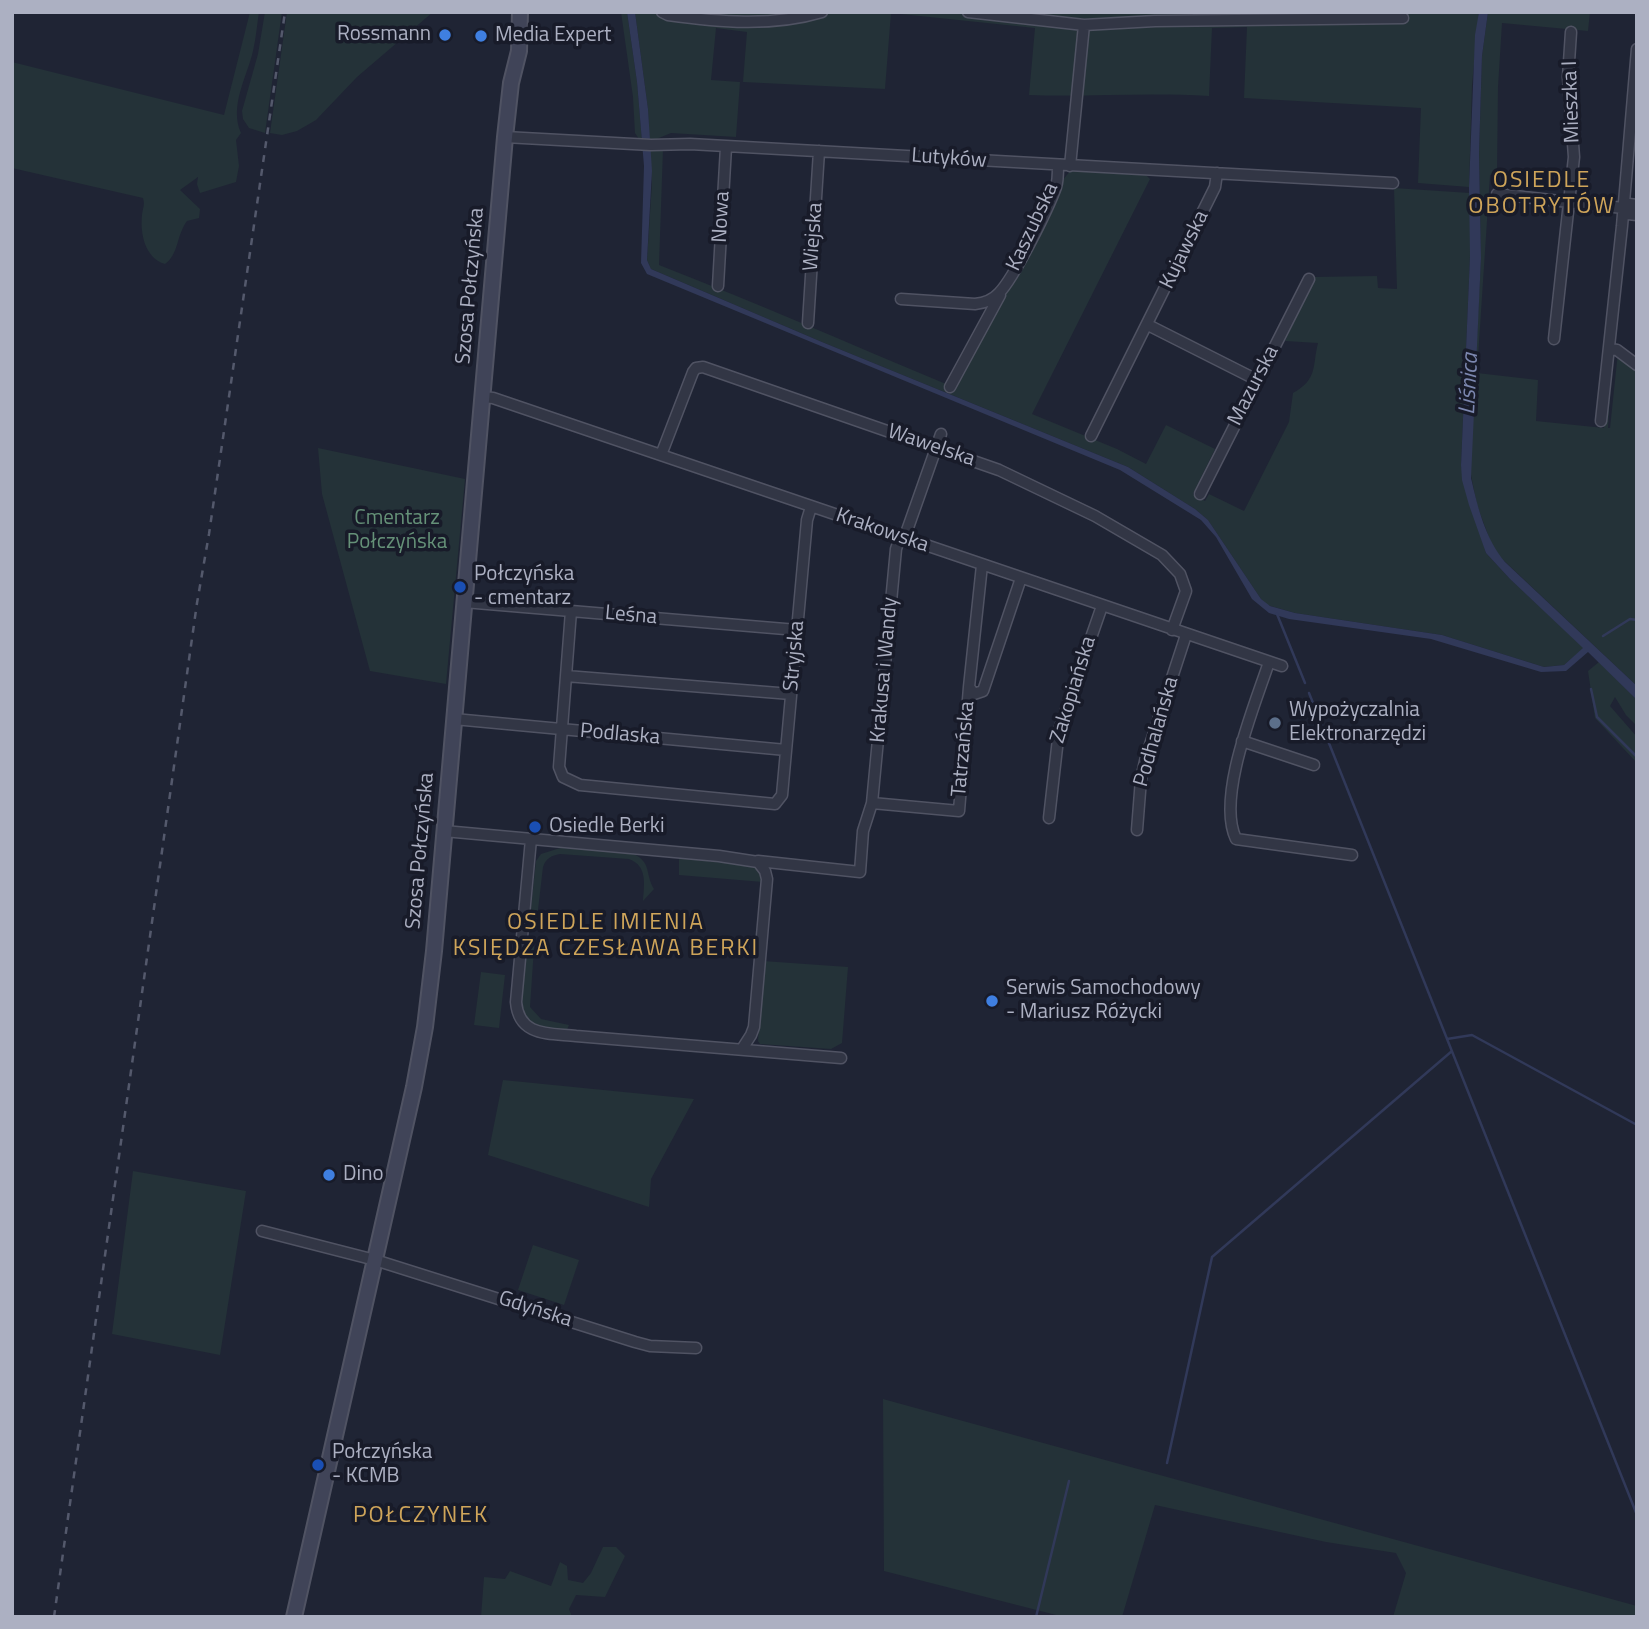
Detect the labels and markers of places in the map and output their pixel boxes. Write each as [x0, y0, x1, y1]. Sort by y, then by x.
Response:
place label: Rossmann [337, 22, 431, 48]
place label: Media Expert [495, 23, 611, 49]
marker: Rossmann [437, 27, 453, 43]
marker: Media Expert [473, 28, 489, 44]
place label: Połczyńska - cmentarz [474, 562, 574, 612]
marker: Połczyńska - cmentarz [452, 579, 468, 595]
place label: Wypożyczalnia Elektronarzędzi [1289, 698, 1426, 748]
marker: Wypożyczalnia Elektronarzędzi [1267, 715, 1283, 731]
place label: Osiedle Berki [549, 814, 664, 840]
marker: Osiedle Berki [527, 819, 543, 835]
place label: Serwis Samochodowy - Mariusz Różycki [1006, 976, 1201, 1026]
marker: Serwis Samochodowy - Mariusz Różycki [984, 993, 1000, 1009]
place label: Dino [343, 1162, 384, 1188]
marker: Dino [321, 1167, 337, 1183]
place label: Połczyńska - KCMB [332, 1440, 432, 1490]
marker: Połczyńska - KCMB [310, 1457, 326, 1473]

